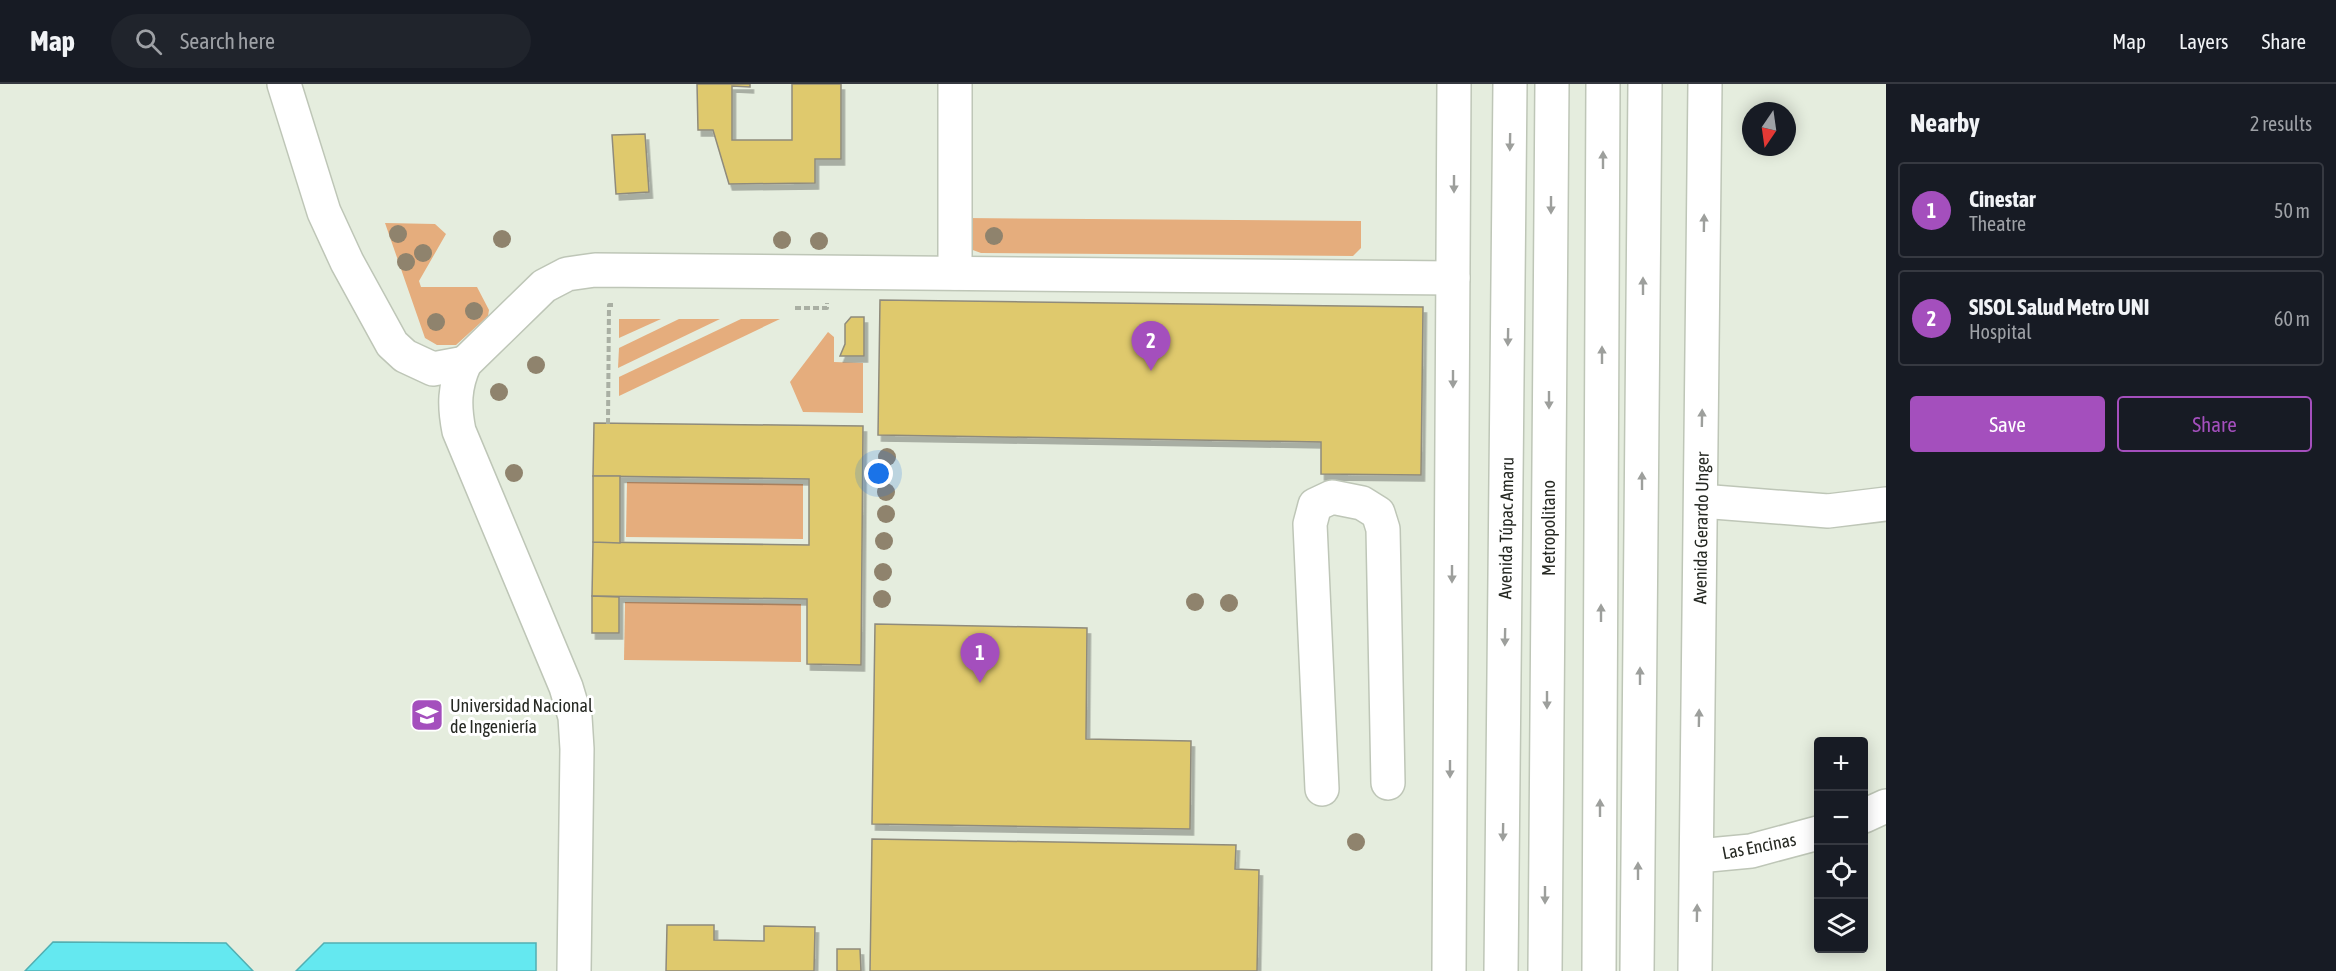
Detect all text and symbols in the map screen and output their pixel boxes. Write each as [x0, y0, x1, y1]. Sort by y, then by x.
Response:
search box [111, 14, 531, 68]
text: Map [30, 25, 75, 57]
icon: search [132, 25, 165, 58]
text: Search here [180, 28, 275, 54]
text: Map [2112, 29, 2146, 53]
text: Layers [2179, 29, 2229, 53]
text: Share [2262, 29, 2306, 53]
north arrow [1742, 102, 1796, 156]
text: Nearby [1910, 108, 1980, 138]
text: 2 results [2250, 112, 2312, 135]
one-way arrow [1505, 133, 1514, 152]
one-way arrow [1598, 150, 1608, 169]
one-way arrow [1449, 175, 1459, 194]
text: Cinestar [1969, 186, 2035, 212]
one-way arrow [1546, 196, 1556, 215]
text: 1 [1927, 199, 1936, 222]
text: 50 m [2274, 199, 2310, 222]
text: Theatre [1969, 212, 2026, 235]
one-way arrow [1699, 213, 1709, 232]
one-way arrow [1638, 276, 1648, 295]
text: SISOL Salud Metro UNI [1969, 294, 2149, 320]
text: 2 [1927, 307, 1936, 330]
text: 60 m [2274, 307, 2310, 330]
text: Hospital [1969, 320, 2032, 343]
pin: 2 [1132, 322, 1170, 371]
one-way arrow [1503, 328, 1512, 347]
one-way arrow [1597, 345, 1607, 364]
one-way arrow [1448, 370, 1458, 389]
one-way arrow [1544, 391, 1554, 410]
button: Save [1910, 396, 2105, 452]
button: Share [2117, 396, 2312, 452]
one-way arrow [1697, 408, 1707, 427]
street label: Avenida Gerardo Unger [1689, 451, 1713, 604]
street label: Avenida Túpac Amaru [1494, 457, 1518, 599]
your location [864, 459, 893, 488]
one-way arrow [1637, 471, 1646, 490]
street label: Metropolitano [1538, 480, 1559, 576]
one-way arrow [1447, 565, 1457, 584]
one-way arrow [1596, 603, 1606, 622]
one-way arrow [1500, 628, 1509, 647]
pin: 1 [960, 634, 1000, 683]
one-way arrow [1635, 666, 1645, 685]
one-way arrow [1542, 691, 1552, 710]
place label: Universidad Nacional de Ingeniería [450, 695, 593, 737]
school or university icon: Universidad Nacional de Ingeniería [409, 697, 445, 733]
one-way arrow [1694, 708, 1704, 727]
map controls [1814, 737, 1868, 953]
button: + [1814, 737, 1868, 791]
one-way arrow [1446, 760, 1455, 779]
button: − [1814, 791, 1868, 845]
one-way arrow [1595, 798, 1605, 817]
one-way arrow [1498, 823, 1507, 842]
street label: Las Encinas [1720, 829, 1798, 863]
button: locate [1814, 845, 1868, 899]
one-way arrow [1633, 861, 1643, 880]
one-way arrow [1540, 886, 1550, 905]
button: layers [1814, 899, 1868, 953]
one-way arrow [1692, 903, 1701, 922]

